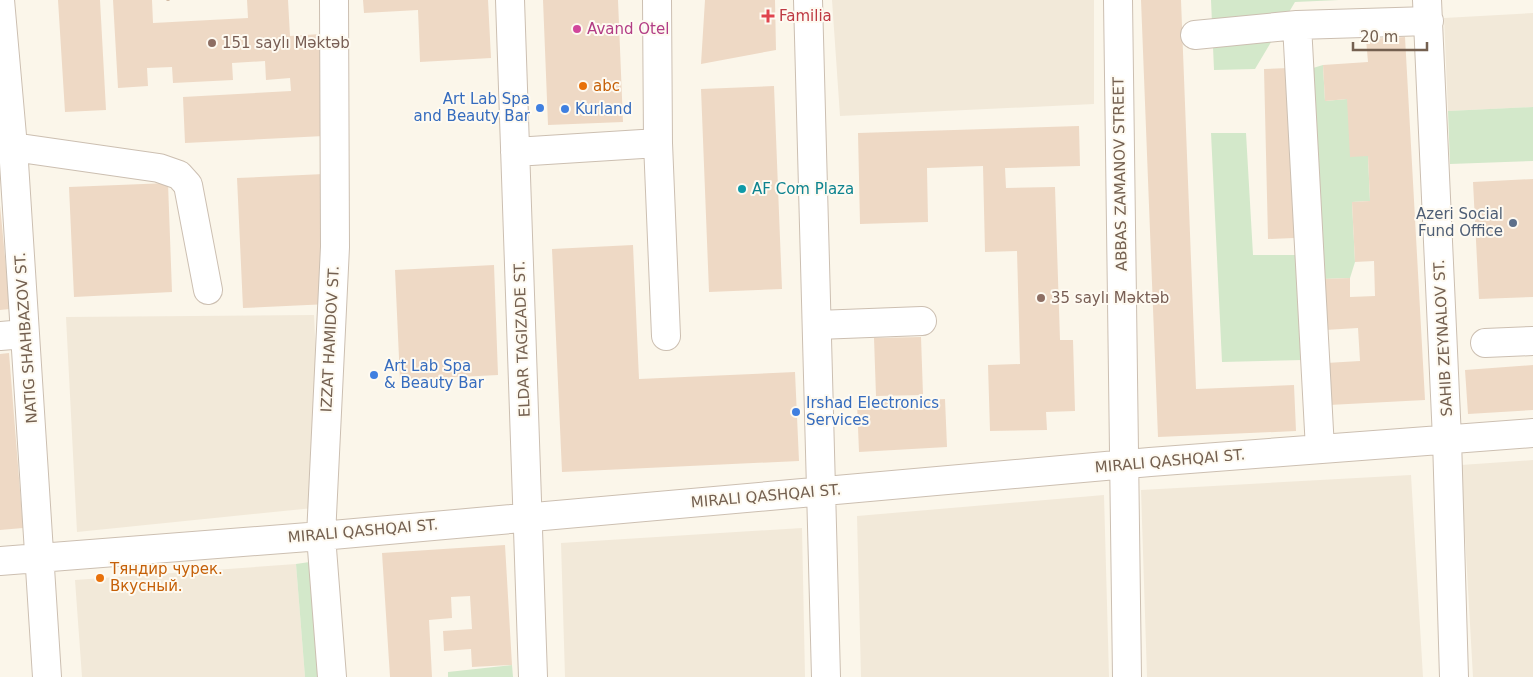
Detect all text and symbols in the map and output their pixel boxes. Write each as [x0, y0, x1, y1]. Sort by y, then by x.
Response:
place label: Familia [779, 7, 832, 25]
marker: Familia [761, 9, 775, 23]
place label: Avand Otel [587, 20, 669, 38]
scale bar [1353, 20, 1427, 52]
marker: Avand Otel [571, 23, 583, 35]
text: 20 m [1360, 28, 1398, 46]
place label: 151 saylı Məktəb [222, 34, 350, 52]
marker: 151 saylı Məktəb [206, 37, 218, 49]
street label: ABBAS ZAMANOV STREET [1109, 76, 1131, 271]
place label: abc [593, 77, 620, 95]
marker: abc [577, 80, 589, 92]
place label: Art Lab Spa and Beauty Bar [414, 90, 531, 125]
place label: Kurland [575, 100, 632, 118]
marker: Art Lab Spa and Beauty Bar [534, 102, 546, 114]
marker: Kurland [559, 103, 571, 115]
place label: AF Com Plaza [752, 180, 854, 198]
marker: AF Com Plaza [736, 183, 748, 195]
place label: Azeri Social Fund Office [1416, 205, 1503, 240]
marker: Azeri Social Fund Office [1507, 217, 1519, 229]
street label: NATIG SHAHBAZOV ST. [11, 252, 41, 424]
street label: SAHIB ZEYNALOV ST. [1430, 259, 1456, 417]
street label: ELDAR TAGIZADE ST. [510, 260, 534, 418]
street label: IZZAT HAMIDOV ST. [317, 265, 343, 413]
place label: 35 saylı Məktəb [1051, 289, 1169, 307]
marker: 35 saylı Məktəb [1035, 292, 1047, 304]
place label: Art Lab Spa & Beauty Bar [384, 357, 485, 392]
marker: Art Lab Spa & Beauty Bar [368, 369, 380, 381]
place label: Irshad Electronics Services [806, 394, 939, 429]
marker: Irshad Electronics Services [790, 406, 802, 418]
street label: MIRALI QASHQAI ST. [1094, 445, 1246, 477]
street label: MIRALI QASHQAI ST. [690, 480, 842, 512]
street label: MIRALI QASHQAI ST. [287, 515, 439, 547]
place label: Тяндир чурек. Вкусный. [109, 560, 223, 595]
marker: Тяндир чурек. Вкусный. [94, 572, 106, 584]

